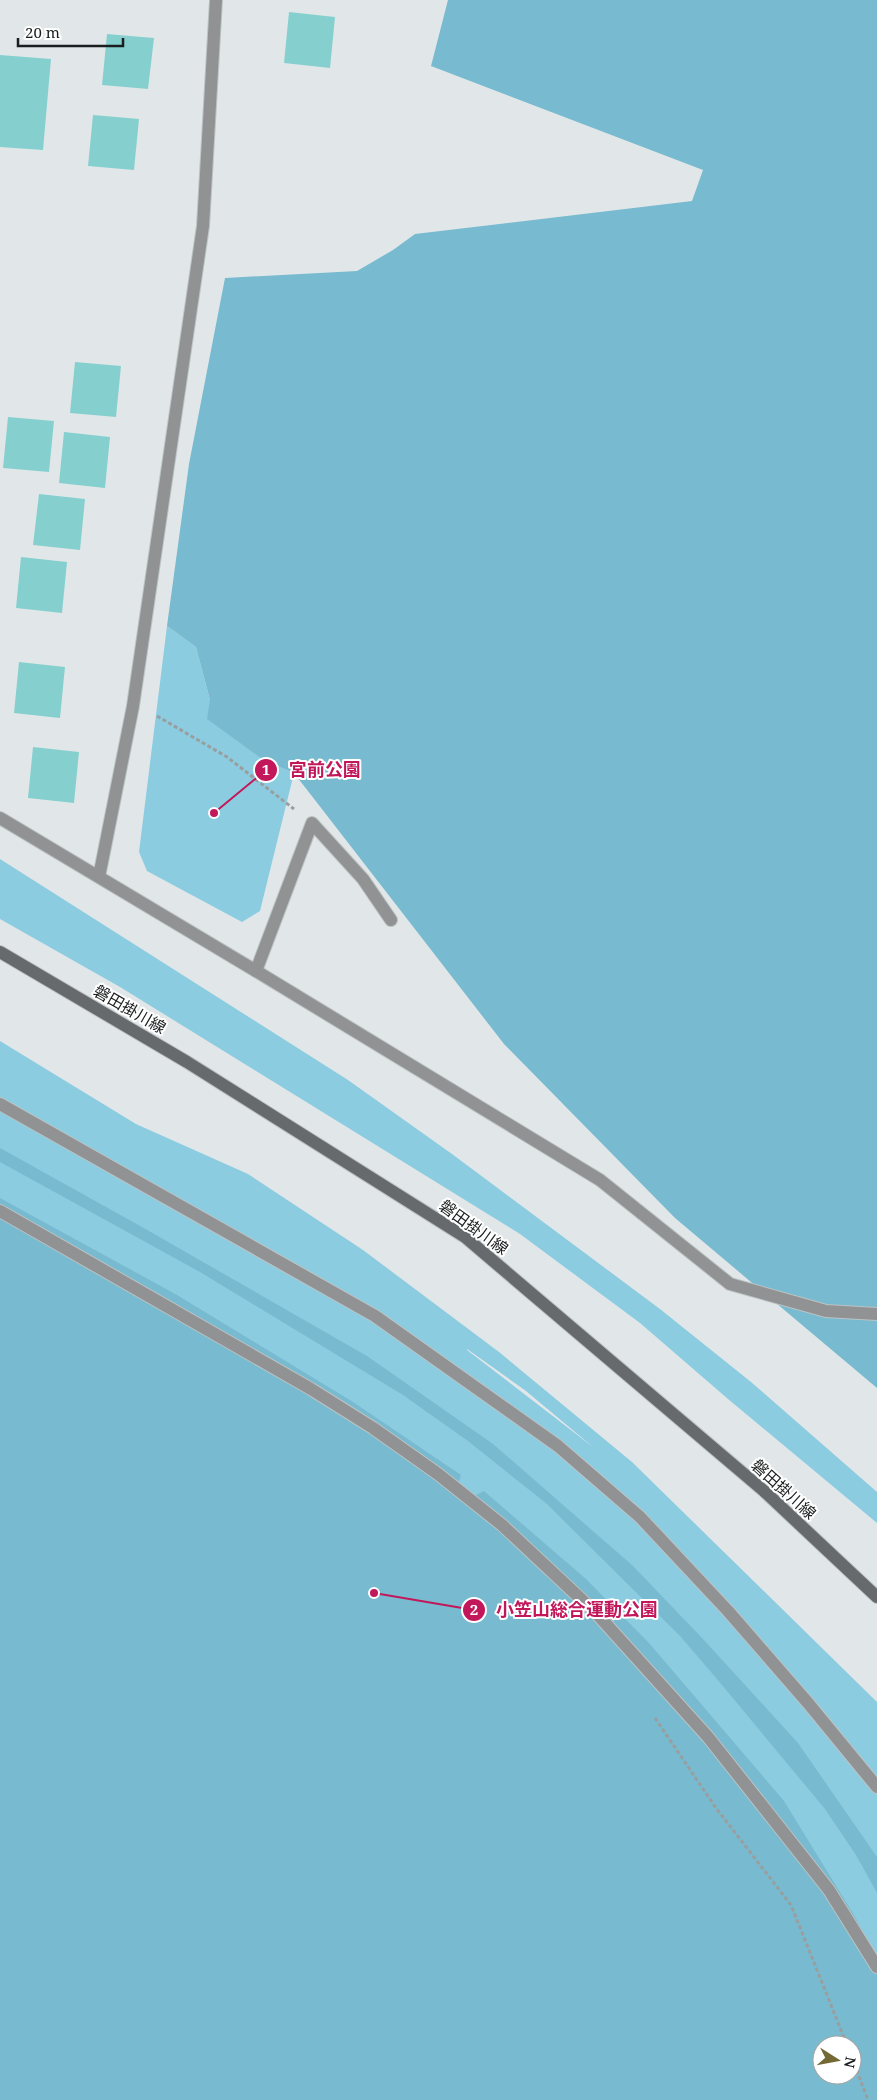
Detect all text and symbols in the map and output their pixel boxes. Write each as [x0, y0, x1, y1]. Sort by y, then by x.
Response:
scale bar [18, 15, 122, 47]
text: 20 m [25, 22, 60, 42]
callout: 宮前公園 [254, 753, 371, 786]
text: 宮前公園 [289, 757, 361, 781]
text: 1 [262, 759, 270, 779]
street label: 磐田掛川線 [90, 979, 170, 1039]
street label: 磐田掛川線 [435, 1195, 513, 1259]
street label: 磐田掛川線 [747, 1454, 821, 1524]
callout: 小笠山総合運動公園 [461, 1593, 668, 1626]
text: 小笠山総合運動公園 [496, 1597, 658, 1621]
text: 2 [470, 1599, 478, 1619]
north arrow [812, 2035, 862, 2085]
text: N [840, 2055, 861, 2070]

